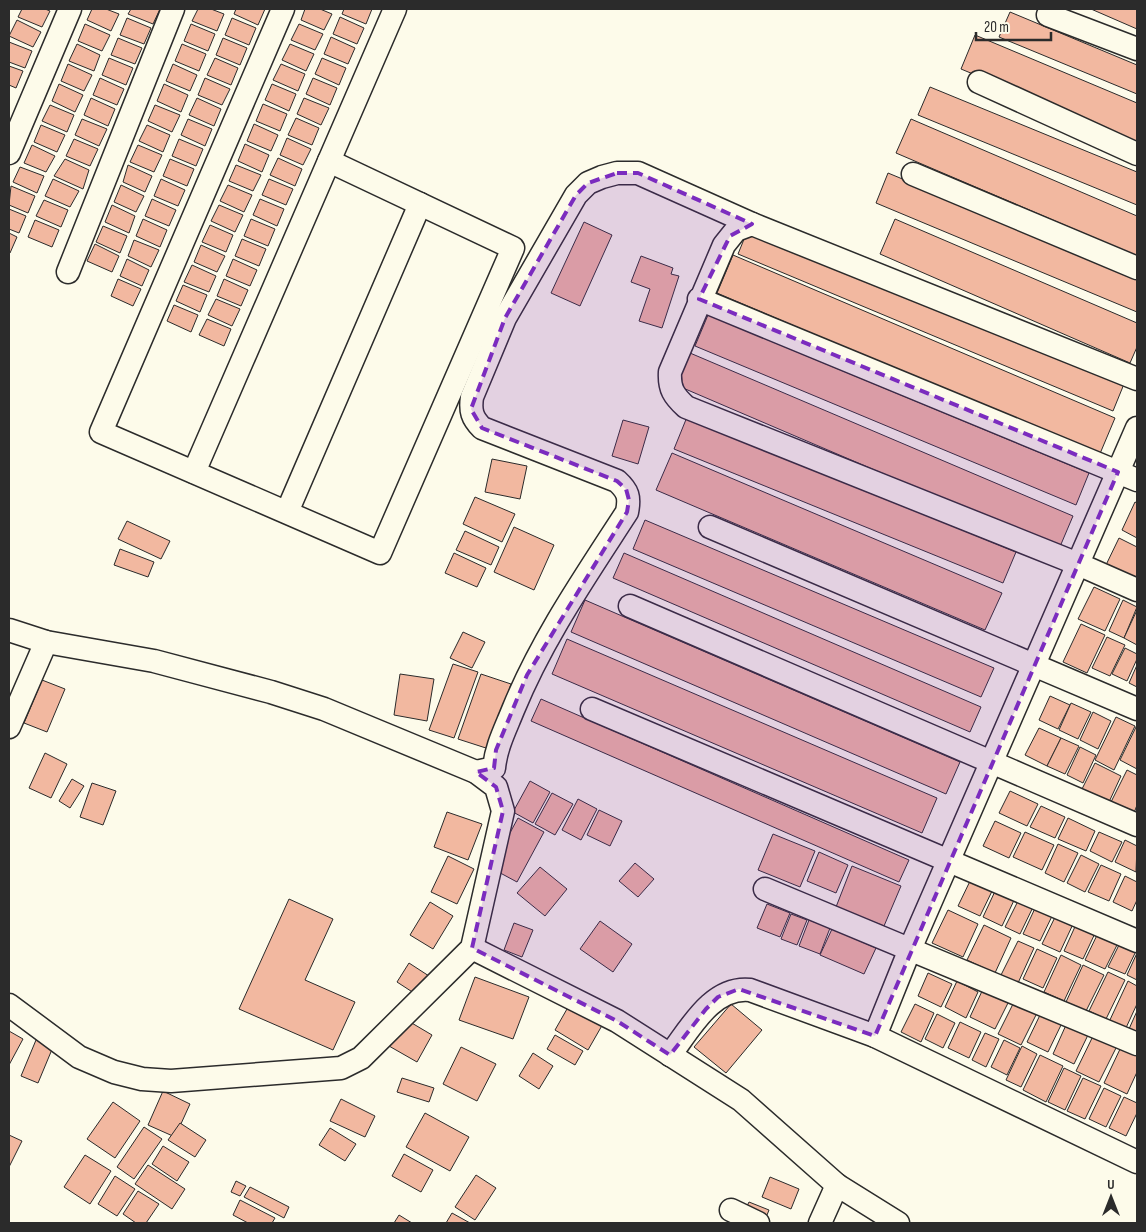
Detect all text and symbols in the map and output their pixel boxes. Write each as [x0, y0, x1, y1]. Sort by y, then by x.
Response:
scale bar [976, 10, 1051, 42]
text: 20 m [984, 18, 1009, 37]
north arrow [1086, 1172, 1136, 1222]
text: U [1107, 1176, 1115, 1193]

